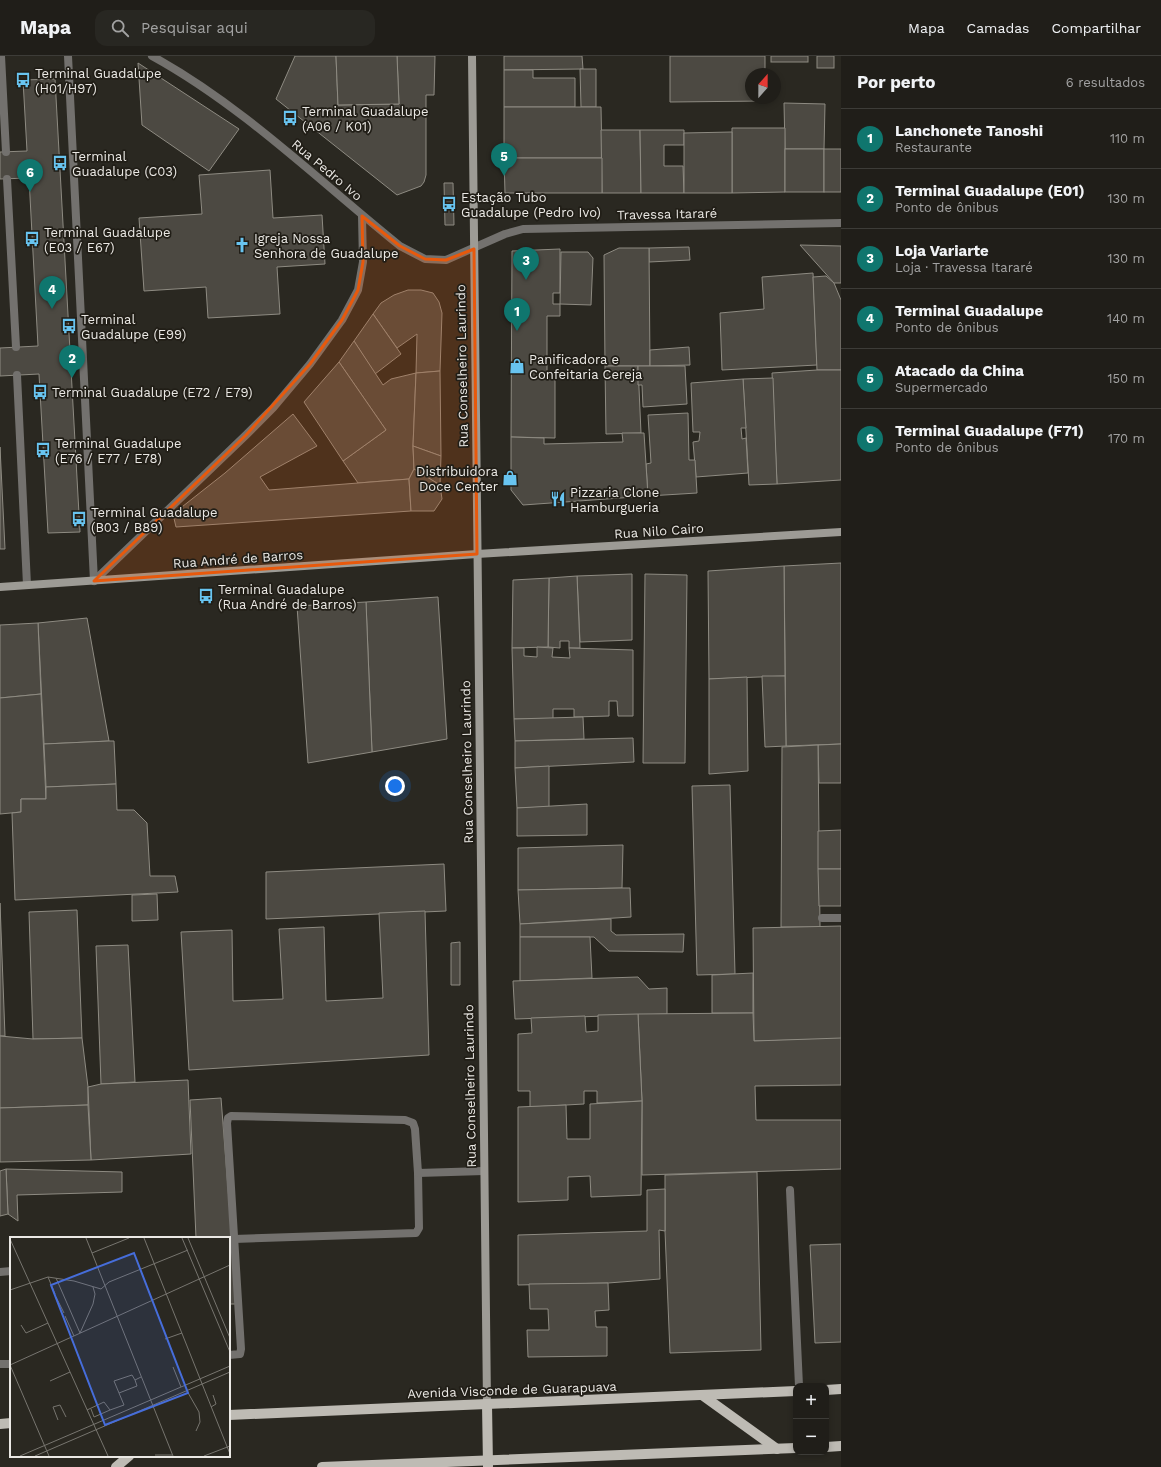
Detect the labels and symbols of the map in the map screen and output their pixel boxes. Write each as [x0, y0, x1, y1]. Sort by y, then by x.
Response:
place label: Terminal Guadalupe (H01/H97) [35, 66, 161, 96]
north arrow [745, 68, 781, 104]
bus stop icon: Terminal Guadalupe (H01/H97) [14, 71, 32, 89]
place label: Terminal Guadalupe (A06 / K01) [302, 104, 428, 134]
bus stop icon: Terminal Guadalupe (A06 / K01) [281, 109, 299, 127]
street label: Rua Pedro Ivo [289, 136, 365, 204]
pin: 5 [491, 143, 517, 176]
place label: Terminal Guadalupe (C03) [72, 149, 177, 179]
bus stop icon: Terminal Guadalupe (C03) [51, 154, 69, 172]
pin: 6 [17, 159, 43, 192]
place label: Estação Tubo Guadalupe (Pedro Ivo) [461, 190, 601, 220]
bus stop icon: Estação Tubo Guadalupe (Pedro Ivo) [440, 195, 458, 213]
street label: Travessa Itararé [617, 206, 717, 222]
place label: Terminal Guadalupe (E03 / E67) [44, 225, 170, 255]
bus stop icon: Terminal Guadalupe (E03 / E67) [23, 230, 41, 248]
place label: Igreja Nossa Senhora de Guadalupe [254, 231, 398, 261]
church icon: Igreja Nossa Senhora de Guadalupe [233, 236, 251, 254]
pin: 3 [513, 247, 539, 280]
pin: 4 [39, 276, 65, 309]
street label: Rua Conselheiro Laurindo [453, 284, 471, 448]
pin: 1 [504, 298, 530, 331]
place label: Terminal Guadalupe (E99) [81, 312, 186, 342]
bus stop icon: Terminal Guadalupe (E99) [60, 317, 78, 335]
pin: 2 [59, 345, 85, 378]
place label: Panificadora e Confeitaria Cereja [529, 352, 643, 382]
shop icon: Panificadora e Confeitaria Cereja [508, 357, 526, 375]
bus stop icon: Terminal Guadalupe (E72 / E79) [31, 383, 49, 401]
place label: Terminal Guadalupe (E72 / E79) [52, 385, 253, 400]
place label: Terminal Guadalupe (E76 / E77 / E78) [55, 436, 181, 466]
bus stop icon: Terminal Guadalupe (E76 / E77 / E78) [34, 441, 52, 459]
place label: Distribuidora Doce Center [416, 464, 499, 494]
shop icon: Distribuidora Doce Center [501, 469, 519, 487]
place label: Pizzaria Clone Hamburgueria [570, 485, 660, 515]
restaurant icon: Pizzaria Clone Hamburgueria [549, 490, 567, 508]
place label: Terminal Guadalupe (B03 / B89) [91, 505, 217, 535]
bus stop icon: Terminal Guadalupe (B03 / B89) [70, 510, 88, 528]
street label: Rua Nilo Cairo [614, 520, 705, 542]
street label: Rua André de Barros [172, 547, 304, 571]
place label: Terminal Guadalupe (Rua André de Barros) [218, 582, 357, 612]
bus stop icon: Terminal Guadalupe (Rua André de Barros) [197, 587, 215, 605]
street label: Rua Conselheiro Laurindo [458, 680, 476, 844]
your location [385, 776, 405, 796]
street label: Rua Conselheiro Laurindo [461, 1004, 479, 1168]
inset map [10, 1237, 230, 1457]
street label: Avenida Visconde de Guarapuava [407, 1379, 618, 1401]

